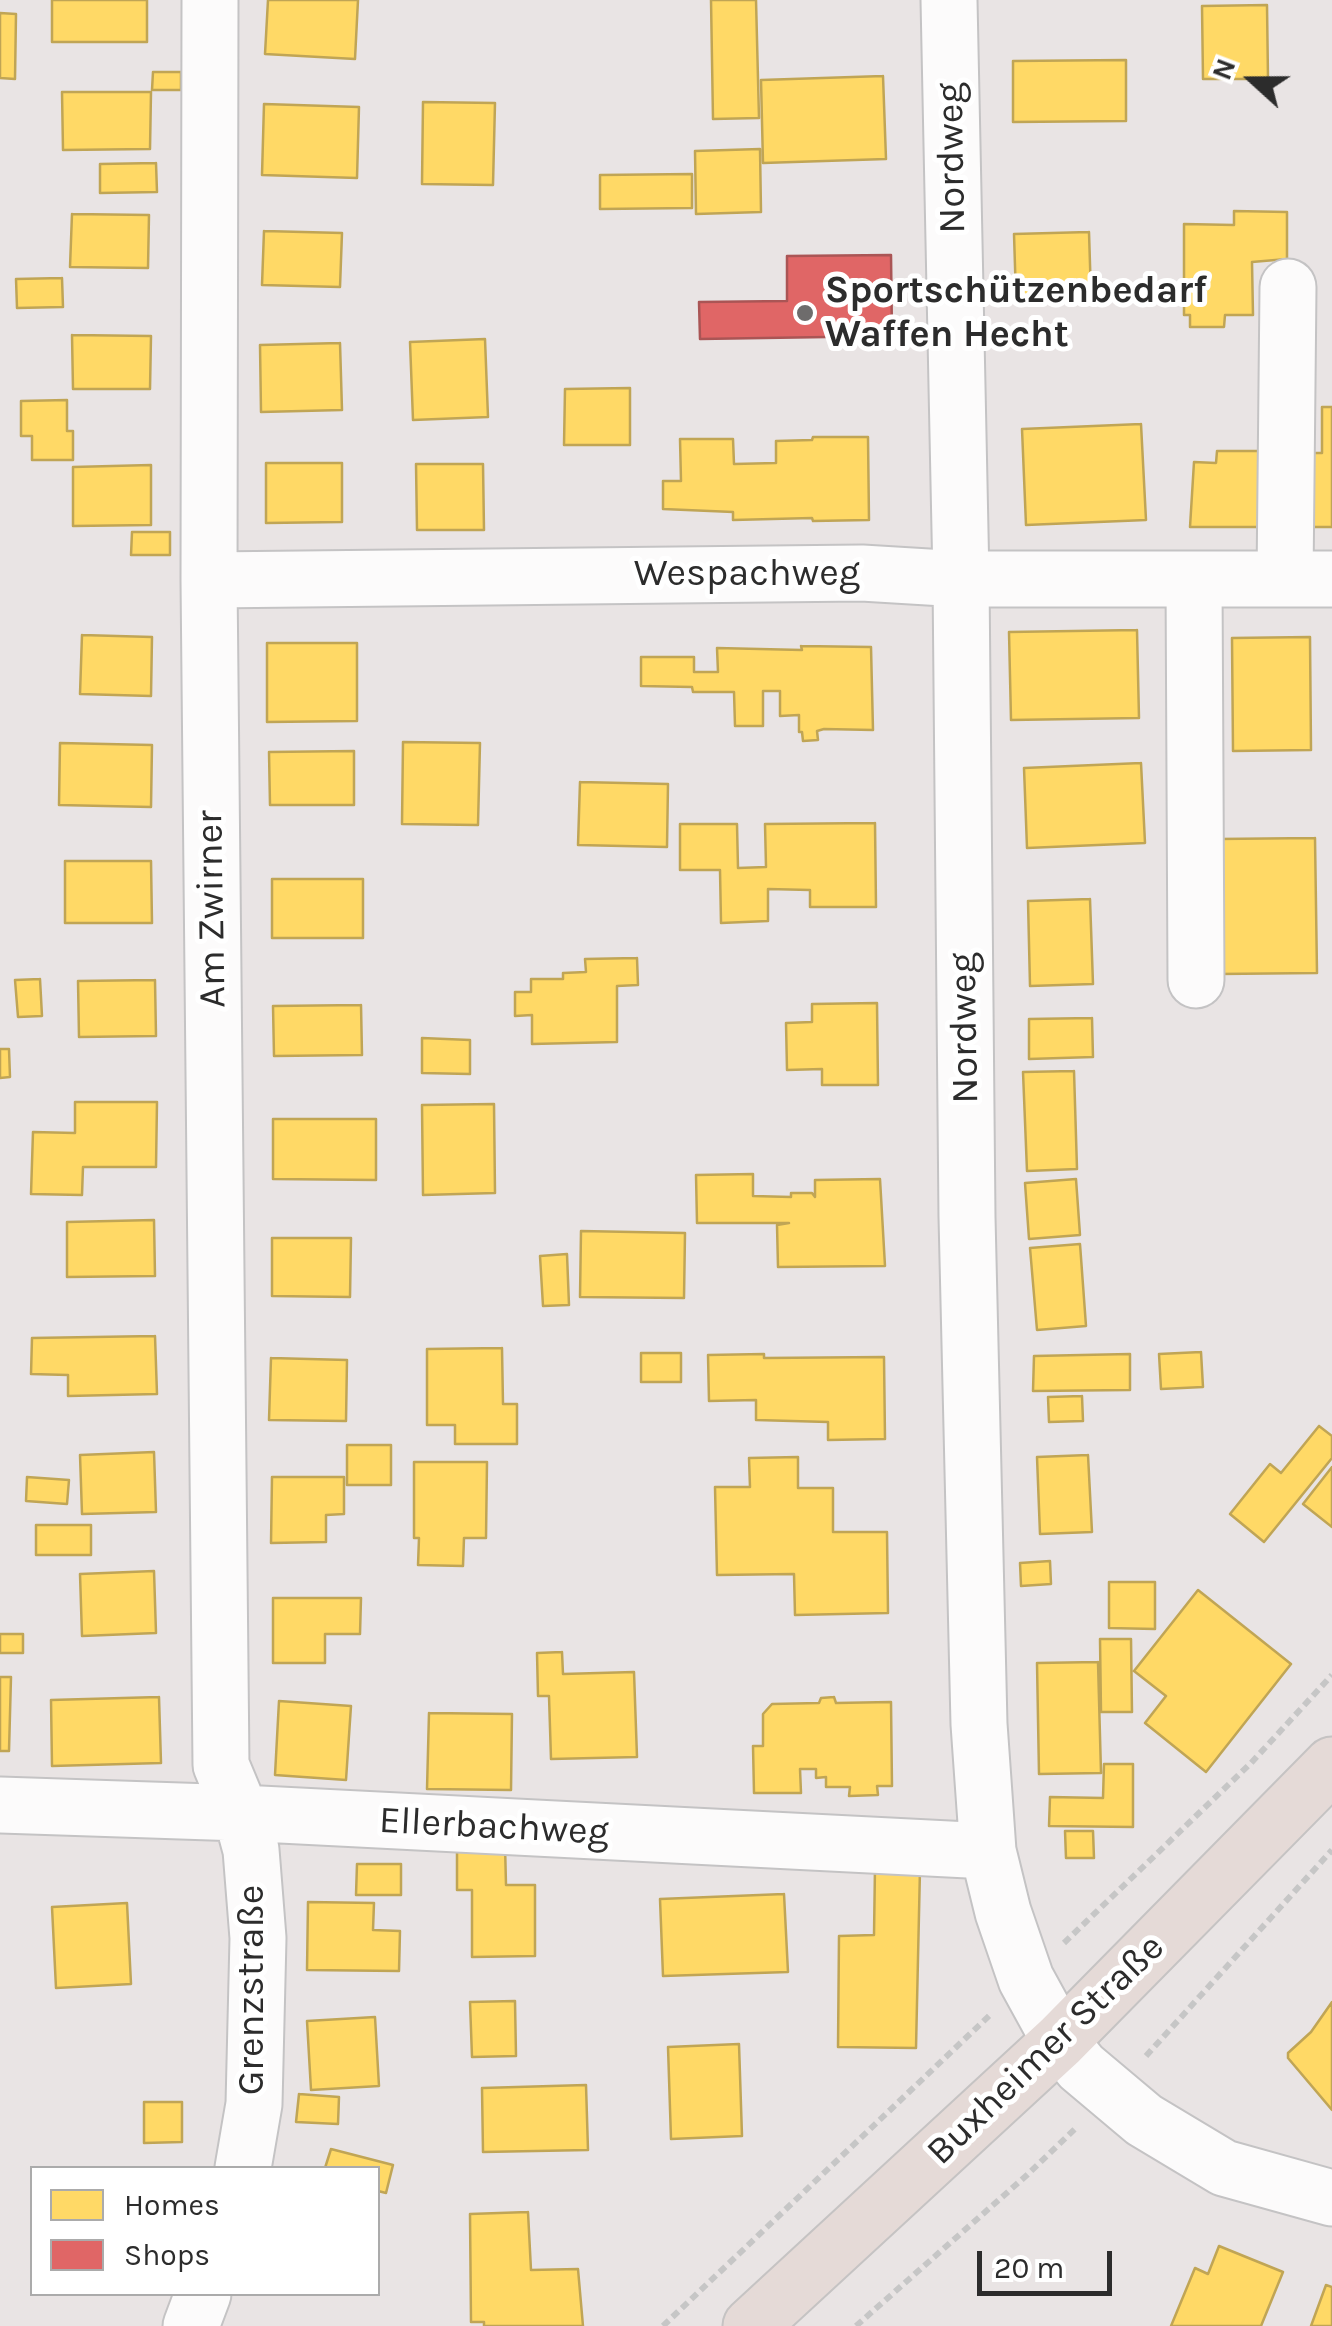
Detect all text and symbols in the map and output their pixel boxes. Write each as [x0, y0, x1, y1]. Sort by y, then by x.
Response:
north arrow [1202, 30, 1302, 130]
text: N [1205, 54, 1243, 84]
street label: Nordweg [928, 82, 976, 234]
place label: Sportschützenbedarf Waffen Hecht [825, 268, 1207, 358]
marker: Sportschützenbedarf Waffen Hecht [794, 302, 816, 324]
street label: Wespachweg [634, 551, 860, 597]
street label: Am Zwirner [187, 810, 237, 1008]
street label: Nordweg [941, 952, 989, 1104]
street label: Ellerbachweg [378, 1798, 610, 1856]
street label: Grenzstraße [229, 1885, 275, 2095]
street label: Buxheimer Straße [918, 1925, 1174, 2175]
legend [30, 2166, 380, 2296]
text: Homes [124, 2187, 220, 2223]
scale bar [982, 2231, 1117, 2293]
text: Shops [124, 2237, 210, 2273]
text: 20 m [994, 2250, 1064, 2286]

